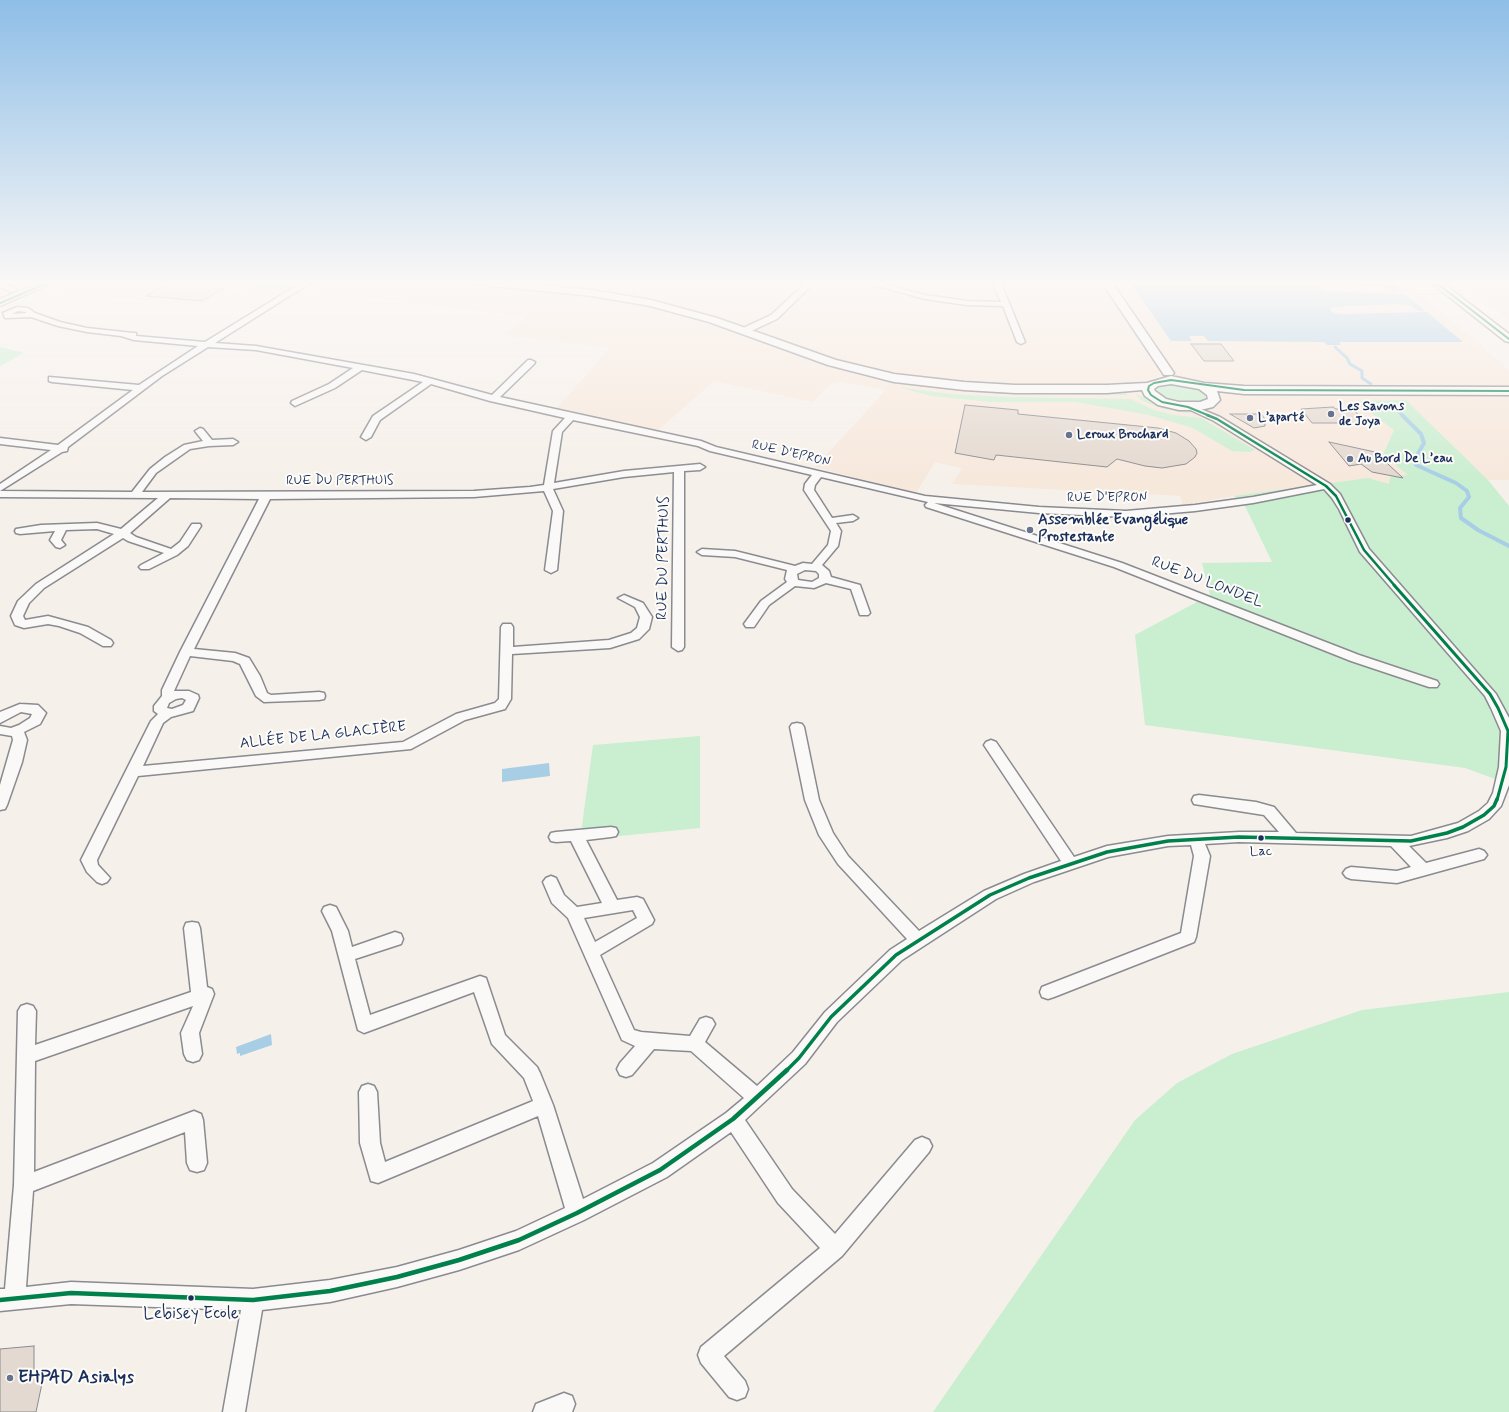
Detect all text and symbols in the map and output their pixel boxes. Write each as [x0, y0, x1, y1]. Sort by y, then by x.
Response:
place label: Les Savons de Joya [1339, 399, 1404, 430]
marker: Les Savons de Joya [1326, 409, 1336, 419]
place label: L’aparté [1258, 410, 1304, 426]
marker: L’aparté [1245, 413, 1255, 423]
place label: Leroux Brochard [1077, 427, 1169, 443]
marker: Leroux Brochard [1064, 430, 1074, 440]
street label: RUE D'EPRON [750, 437, 832, 471]
place label: Au Bord De L’eau [1358, 451, 1453, 467]
marker: Au Bord De L’eau [1345, 454, 1355, 464]
street label: RUE DU PERTHUIS [286, 473, 394, 489]
street label: RUE D'EPRON [1067, 490, 1147, 506]
street label: RUE DU PERTHUIS [654, 496, 674, 620]
place label: Assemblée Evangélique Prostestante [1038, 512, 1188, 547]
unlabelled marker [1343, 515, 1353, 525]
marker: Assemblée Evangélique Prostestante [1025, 525, 1035, 535]
street label: RUE DU LONDEL [1149, 553, 1265, 613]
street label: ALLÉE DE LA GLACIÈRE [239, 718, 407, 754]
marker: Lac [1256, 833, 1266, 843]
place label: Lac [1250, 844, 1272, 860]
marker: Lebisey Ecole [186, 1293, 196, 1303]
place label: Lebisey Ecole [143, 1304, 239, 1324]
place label: EHPAD Asialys [18, 1367, 134, 1389]
marker: EHPAD Asialys [5, 1373, 15, 1383]

